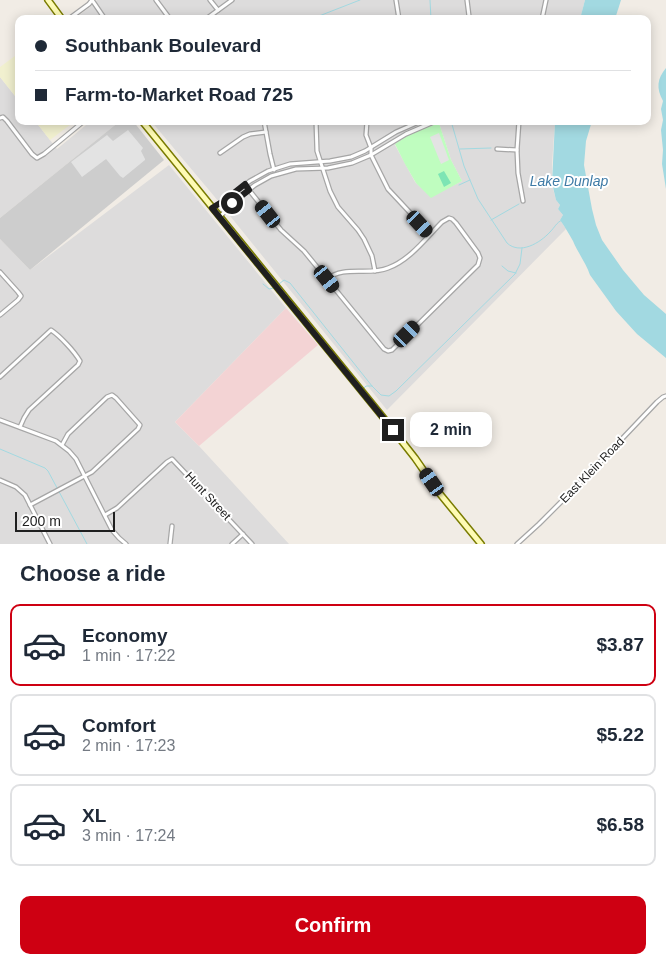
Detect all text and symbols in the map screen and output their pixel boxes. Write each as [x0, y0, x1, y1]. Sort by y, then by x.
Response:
text: Southbank Boulevard [65, 35, 261, 56]
text: Farm-to-Market Road 725 [65, 84, 293, 105]
water label: Lake Dunlap [530, 173, 609, 189]
route start [221, 192, 243, 214]
car [252, 198, 283, 230]
car [404, 208, 435, 240]
car [311, 263, 342, 295]
car [391, 318, 422, 350]
callout: 2 min [410, 412, 493, 448]
route end [382, 419, 404, 441]
text: 2 min [430, 421, 472, 438]
street label: East Klein Road [557, 434, 627, 506]
car [417, 465, 446, 499]
street label: Hunt Street [182, 469, 234, 523]
scale bar [15, 509, 115, 532]
text: 200 m [22, 513, 61, 529]
text: Choose a ride [20, 561, 165, 586]
icon: car [22, 623, 67, 668]
text: Economy [82, 625, 168, 646]
text: $3.87 [596, 634, 644, 655]
text: 1 min · 17:22 [82, 647, 175, 664]
icon: car [22, 713, 67, 758]
text: Comfort [82, 715, 156, 736]
text: $5.22 [596, 724, 644, 745]
text: 2 min · 17:23 [82, 737, 175, 754]
icon: car [22, 803, 67, 848]
text: XL [82, 805, 106, 826]
text: $6.58 [596, 814, 644, 835]
text: 3 min · 17:24 [82, 827, 175, 844]
button: Confirm [20, 896, 646, 954]

